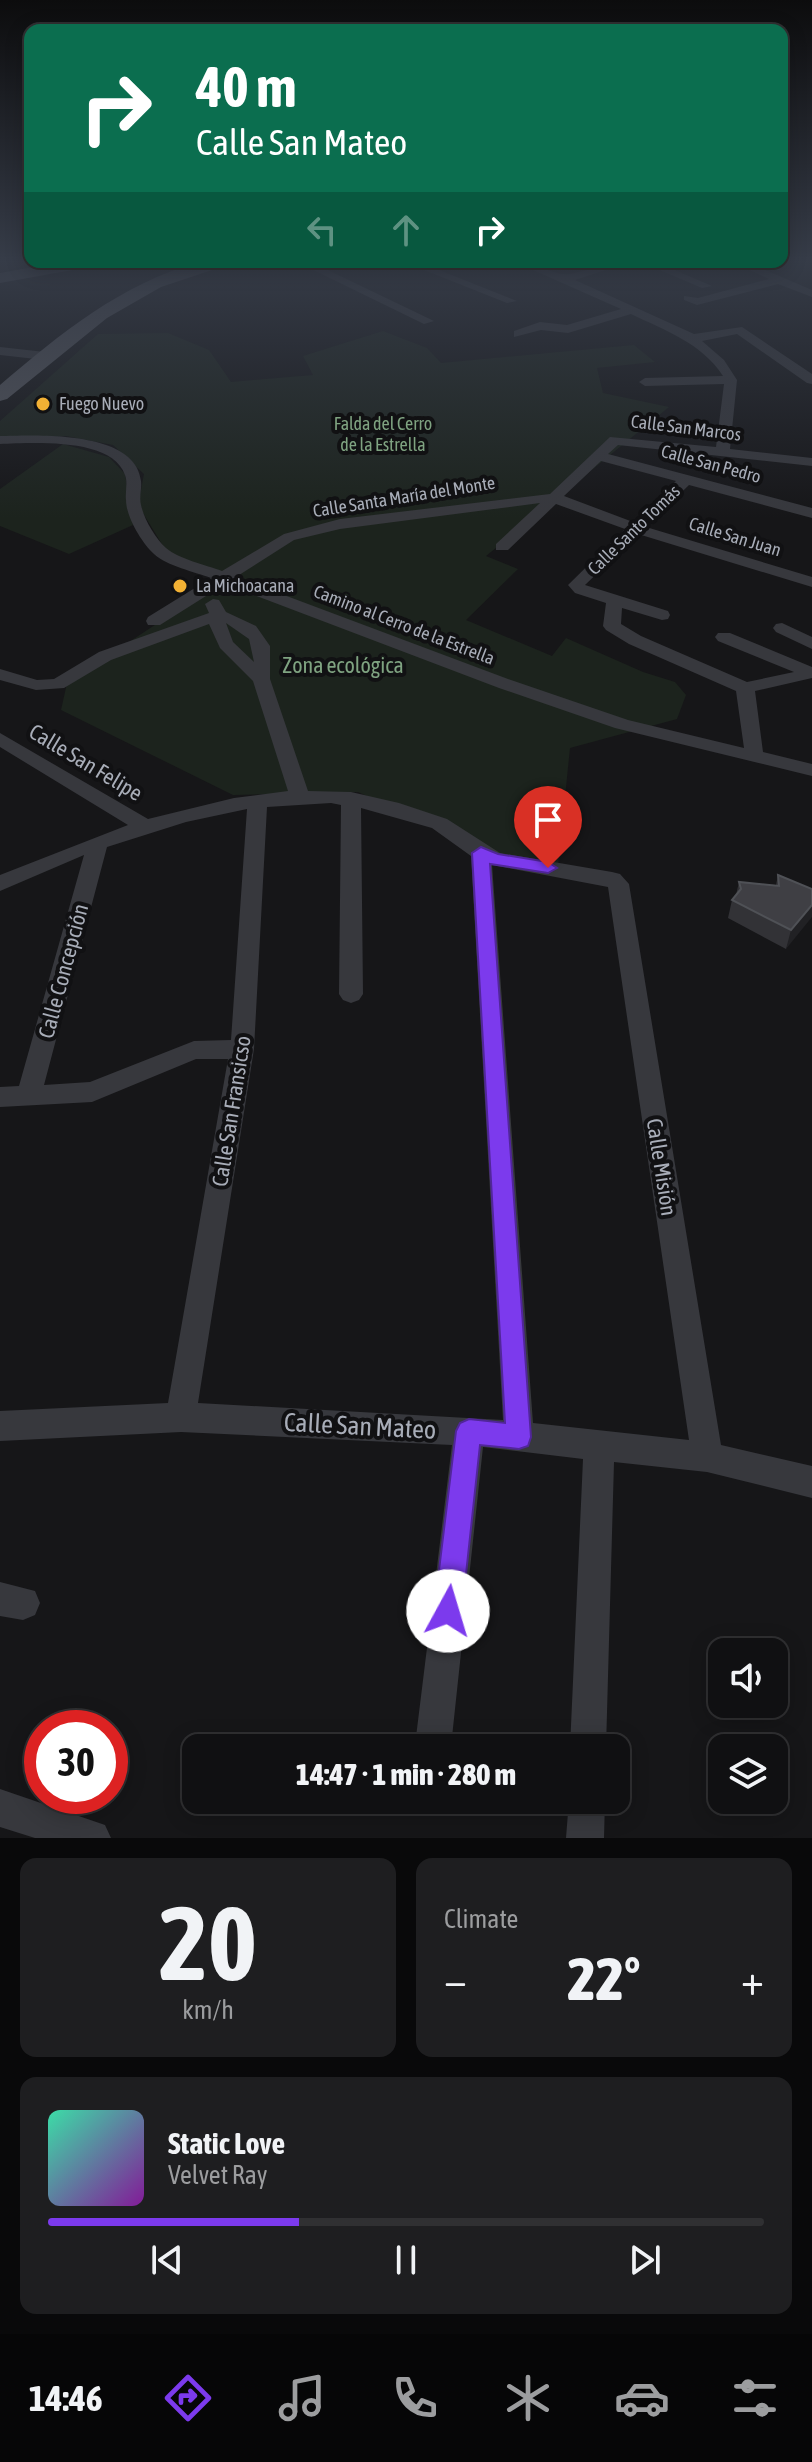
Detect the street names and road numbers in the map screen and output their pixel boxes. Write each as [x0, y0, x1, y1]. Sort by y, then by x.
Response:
street label: Calle San Marcos [630, 410, 742, 445]
street label: Calle San Pedro [659, 440, 763, 487]
street label: Calle Santa María del Monte [311, 472, 497, 521]
street label: Calle Santo Tomás [583, 480, 684, 579]
street label: Calle San Juan [687, 513, 784, 560]
street label: Camino al Cerro de la Estrella [311, 580, 498, 669]
street label: Calle San Felipe [25, 718, 147, 806]
street label: Calle Concepción [33, 901, 93, 1041]
street label: Calle San Fransicso [206, 1034, 256, 1188]
street label: Calle Misión [641, 1116, 683, 1218]
street label: Calle San Mateo [283, 1407, 437, 1445]

